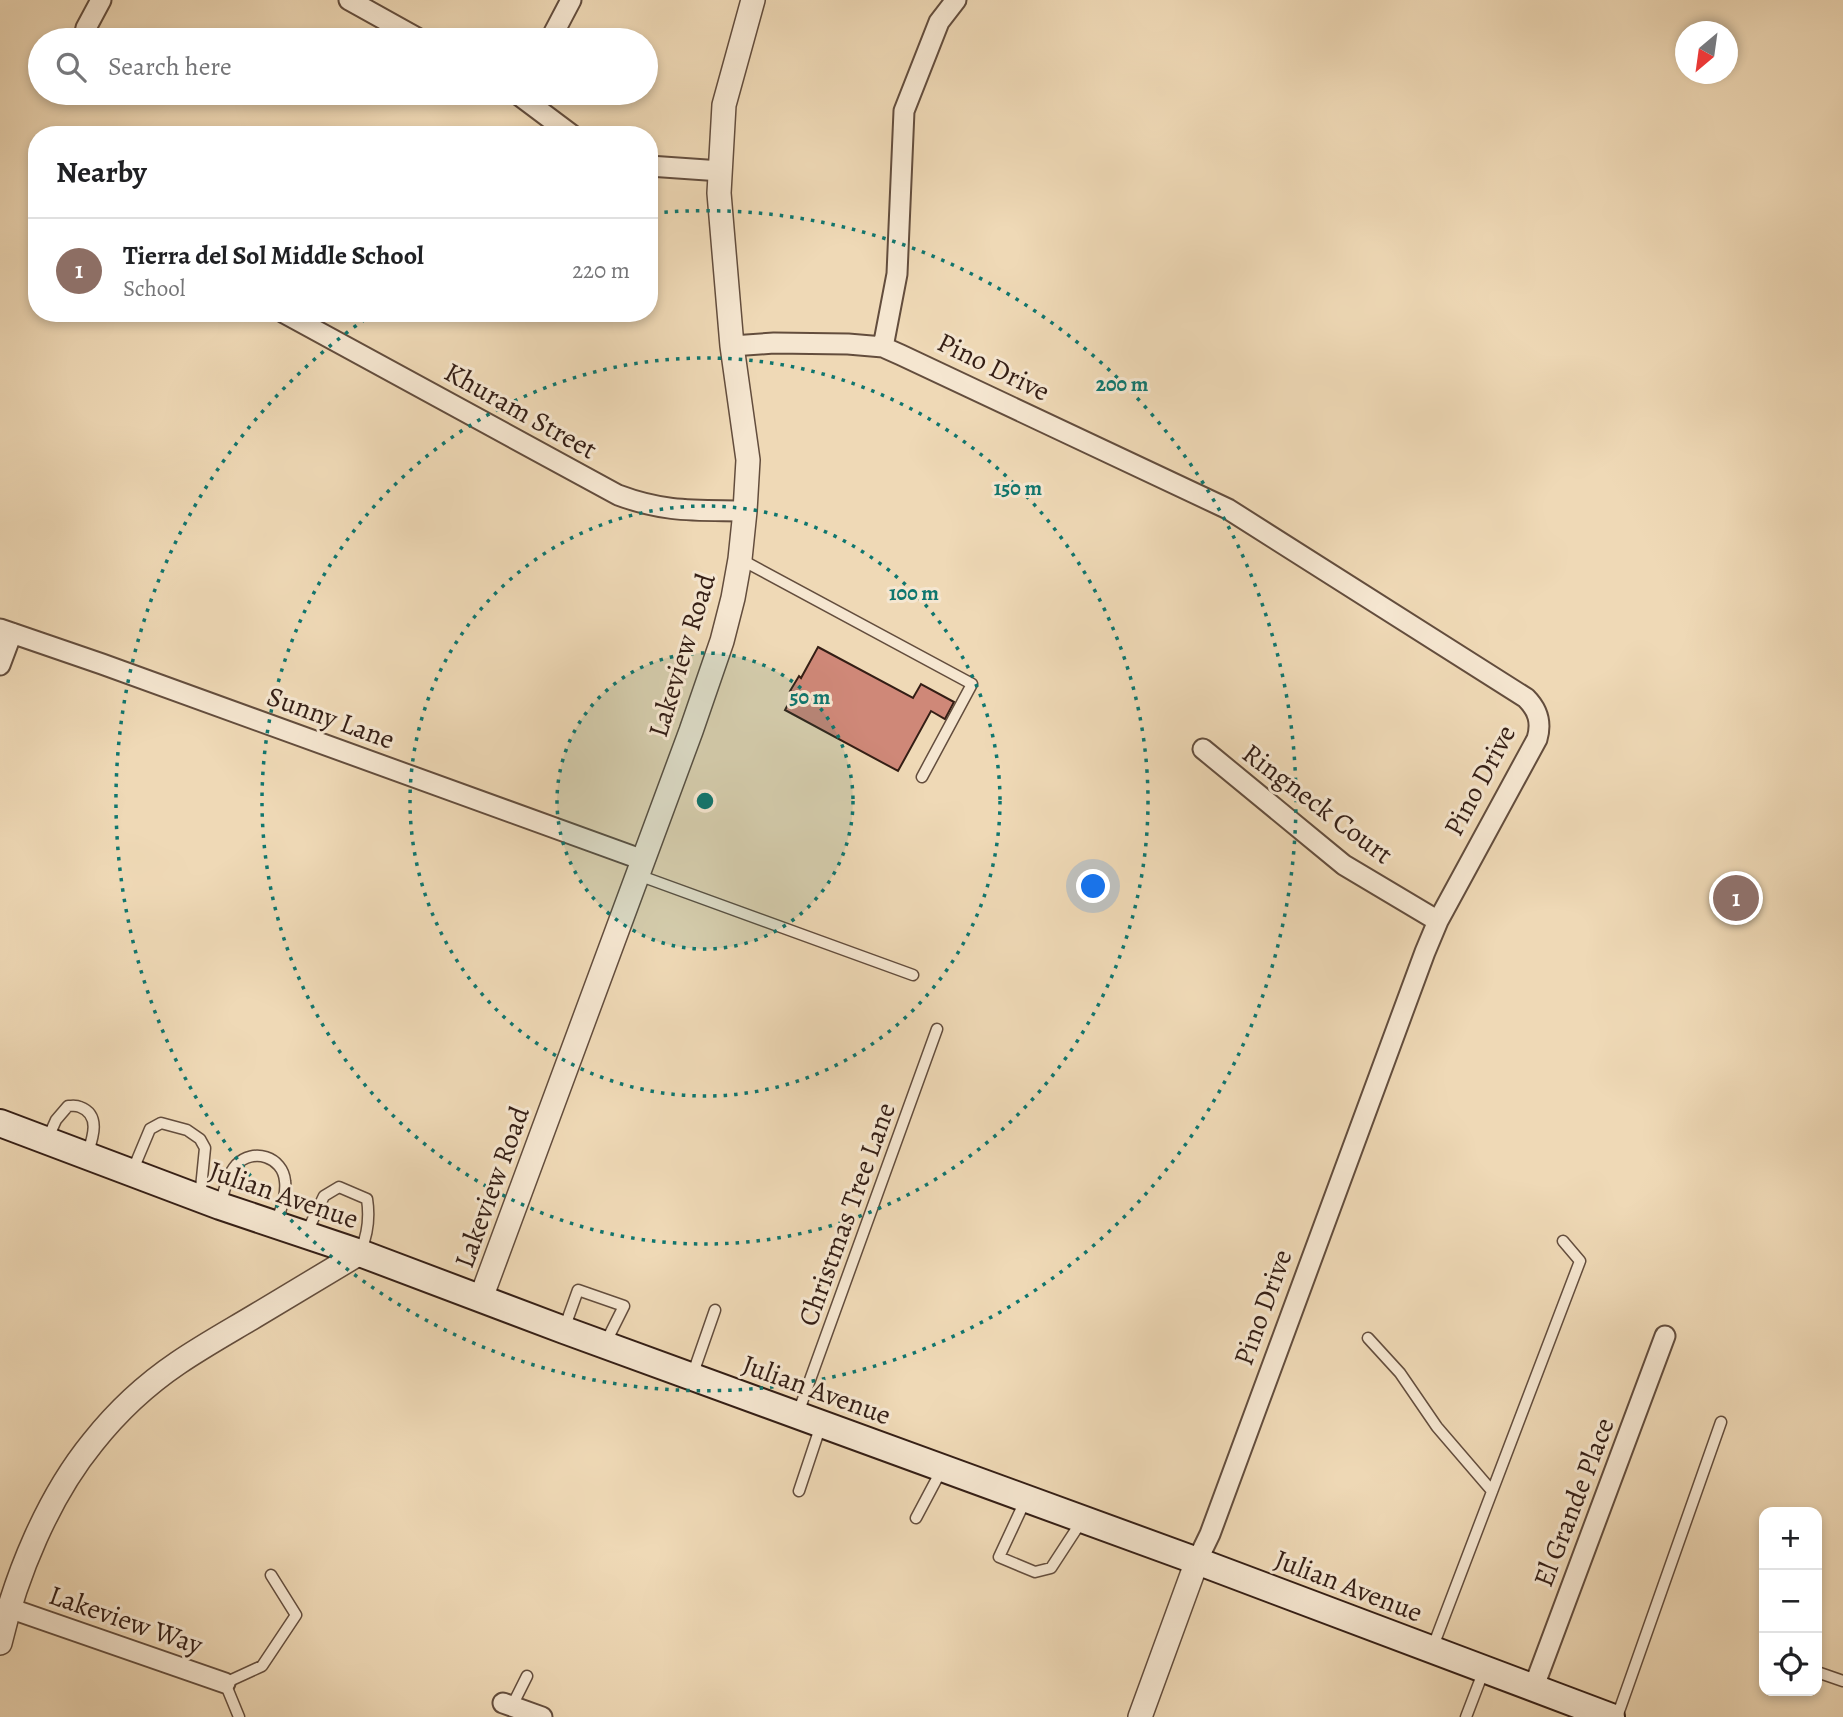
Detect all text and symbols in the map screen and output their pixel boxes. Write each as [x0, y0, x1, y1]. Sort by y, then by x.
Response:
north arrow [1675, 21, 1738, 84]
search box [28, 28, 658, 105]
icon: search [52, 48, 90, 86]
text: Search here [108, 49, 232, 84]
text: Nearby [56, 152, 147, 192]
text: Tierra del Sol Middle School [123, 238, 424, 273]
text: 1 [75, 255, 83, 286]
text: 220 m [572, 255, 630, 286]
text: School [123, 273, 185, 304]
street label: Pino Drive [931, 323, 1056, 410]
street label: Khuram Street [437, 353, 604, 468]
text: 200 m [1096, 370, 1149, 398]
text: 150 m [994, 474, 1043, 502]
street label: Lakeview Road [639, 568, 725, 742]
text: 100 m [889, 579, 939, 607]
street label: Sunny Lane [262, 677, 400, 759]
text: 50 m [790, 683, 831, 711]
street label: Pino Drive [1435, 718, 1525, 843]
street label: Ringneck Court [1234, 735, 1400, 873]
centre of rings [693, 789, 717, 813]
your location [1076, 869, 1110, 903]
pin: 1 [1713, 872, 1759, 924]
street label: Christmas Tree Lane [789, 1097, 905, 1331]
street label: Lakeview Road [445, 1100, 539, 1274]
street label: Julian Avenue [204, 1152, 363, 1238]
street label: Pino Drive [1224, 1244, 1301, 1371]
street label: Julian Avenue [737, 1345, 896, 1434]
street label: El Grande Place [1524, 1412, 1624, 1592]
map controls [1759, 1507, 1822, 1696]
button: + [1759, 1507, 1822, 1570]
street label: Julian Avenue [1269, 1540, 1428, 1632]
button: − [1759, 1570, 1822, 1633]
street label: Lakeview Way [44, 1576, 208, 1664]
button: locate [1759, 1633, 1822, 1696]

